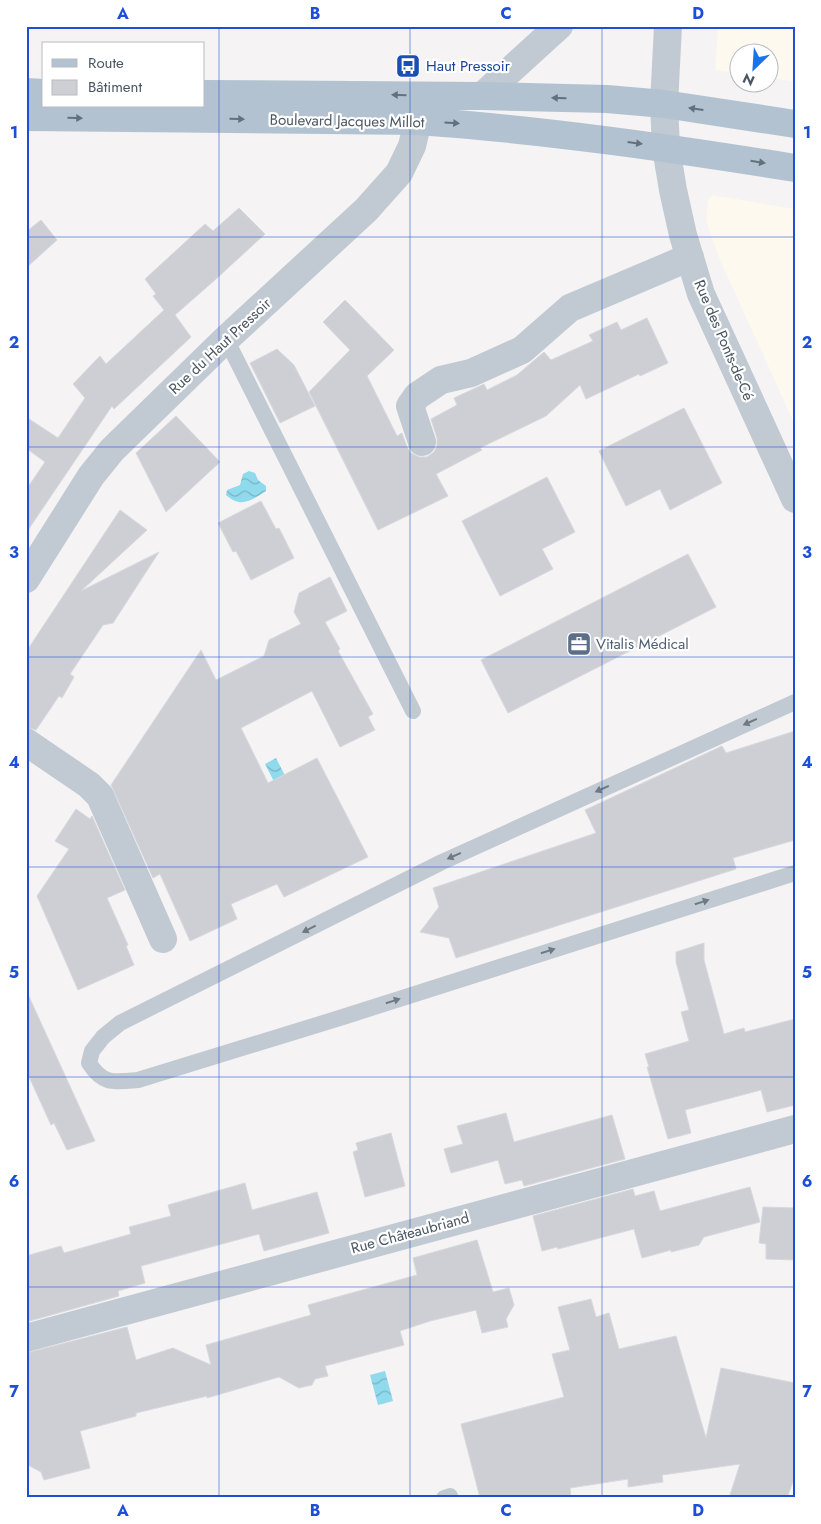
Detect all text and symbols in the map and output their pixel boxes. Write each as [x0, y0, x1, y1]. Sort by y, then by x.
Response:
text: A [116, 2, 129, 25]
text: B [310, 2, 320, 25]
text: C [500, 2, 512, 25]
text: D [692, 2, 704, 25]
legend [42, 42, 205, 108]
north arrow [728, 42, 778, 92]
text: Route [88, 52, 124, 74]
bus stop icon: Haut Pressoir [395, 53, 421, 79]
place label: Haut Pressoir [426, 55, 511, 77]
text: N [739, 68, 758, 91]
text: Bâtiment [88, 76, 142, 98]
one-way arrow [390, 91, 406, 99]
one-way arrow [550, 94, 566, 102]
one-way arrow [687, 105, 703, 113]
street label: Boulevard Jacques Millot [269, 109, 425, 133]
one-way arrow [67, 114, 83, 122]
one-way arrow [230, 115, 246, 123]
one-way arrow [445, 120, 461, 128]
text: 1 [10, 121, 18, 144]
text: 1 [803, 121, 811, 144]
one-way arrow [627, 140, 643, 148]
one-way arrow [750, 158, 766, 166]
street label: Rue des Ponts-de-Cé [689, 276, 760, 404]
street label: Rue du Haut Pressoir [164, 292, 277, 399]
text: 2 [9, 331, 19, 354]
text: 2 [802, 331, 812, 354]
text: 3 [9, 541, 19, 564]
text: 3 [802, 541, 812, 564]
office icon: Vitalis Médical [566, 631, 592, 657]
place label: Vitalis Médical [596, 633, 689, 655]
one-way arrow [743, 718, 757, 726]
text: 4 [8, 751, 20, 774]
text: 4 [801, 751, 813, 774]
one-way arrow [595, 785, 609, 793]
one-way arrow [447, 853, 461, 861]
one-way arrow [695, 898, 710, 905]
one-way arrow [302, 925, 316, 933]
one-way arrow [540, 947, 555, 955]
text: 5 [9, 961, 19, 984]
text: 5 [802, 961, 812, 984]
one-way arrow [385, 997, 400, 1004]
text: 6 [9, 1170, 19, 1193]
text: 6 [802, 1170, 812, 1193]
street label: Rue Châteaubriand [348, 1207, 472, 1259]
text: 7 [9, 1380, 19, 1403]
text: 7 [802, 1380, 812, 1403]
text: A [116, 1499, 129, 1522]
text: B [310, 1499, 320, 1522]
text: C [500, 1499, 512, 1522]
text: D [692, 1499, 704, 1522]

